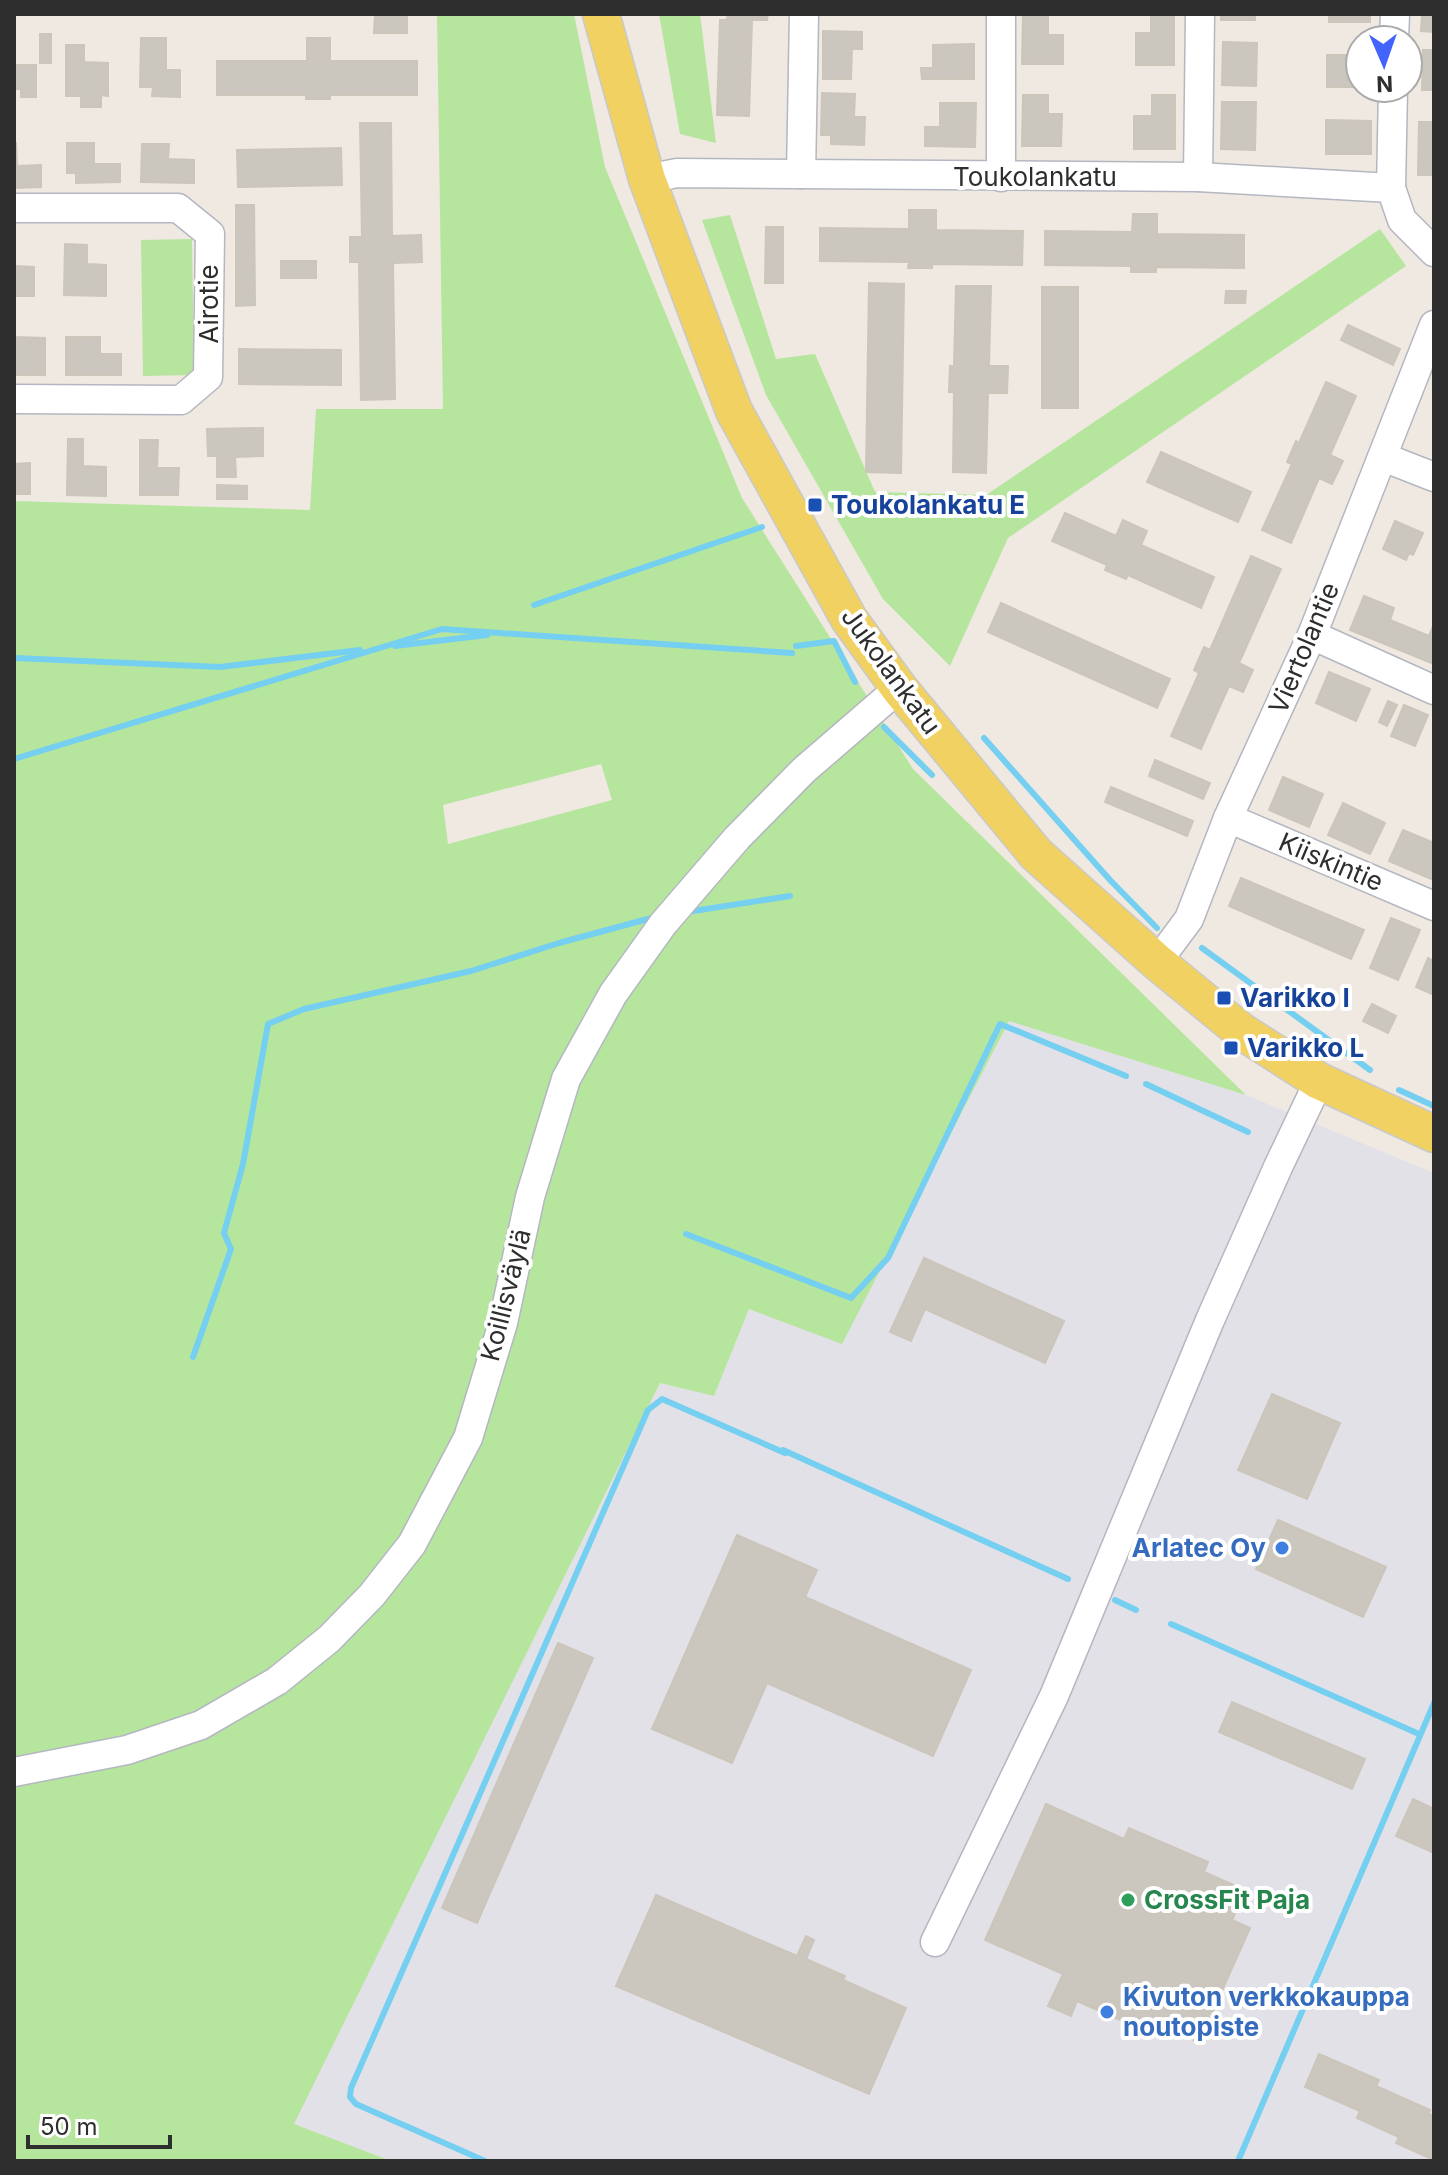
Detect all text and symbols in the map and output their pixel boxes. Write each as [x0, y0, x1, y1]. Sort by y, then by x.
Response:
north arrow [1344, 24, 1424, 104]
text: N [1376, 71, 1394, 97]
street label: Toukolankatu [953, 161, 1117, 192]
street label: Airotie [193, 264, 224, 344]
place label: Toukolankatu E [831, 489, 1025, 520]
marker: Toukolankatu E [806, 496, 824, 514]
street label: Viertolantie [1262, 577, 1345, 718]
street label: Jukolankatu [835, 602, 948, 740]
street label: Kiiskintie [1274, 826, 1388, 897]
place label: Varikko I [1240, 982, 1350, 1013]
marker: Varikko I [1215, 989, 1233, 1007]
place label: Varikko L [1247, 1032, 1364, 1063]
marker: Varikko L [1222, 1039, 1240, 1057]
street label: Koillisväylä [474, 1225, 537, 1364]
place label: Arlatec Oy [1132, 1532, 1266, 1563]
marker: Arlatec Oy [1273, 1539, 1291, 1557]
place label: CrossFit Paja [1144, 1884, 1310, 1915]
marker: CrossFit Paja [1119, 1891, 1137, 1909]
place label: Kivuton verkkokauppa noutopiste [1123, 1981, 1410, 2042]
marker: Kivuton verkkokauppa noutopiste [1098, 2003, 1116, 2021]
scale bar [28, 2099, 170, 2149]
text: 50 m [40, 2112, 98, 2141]

